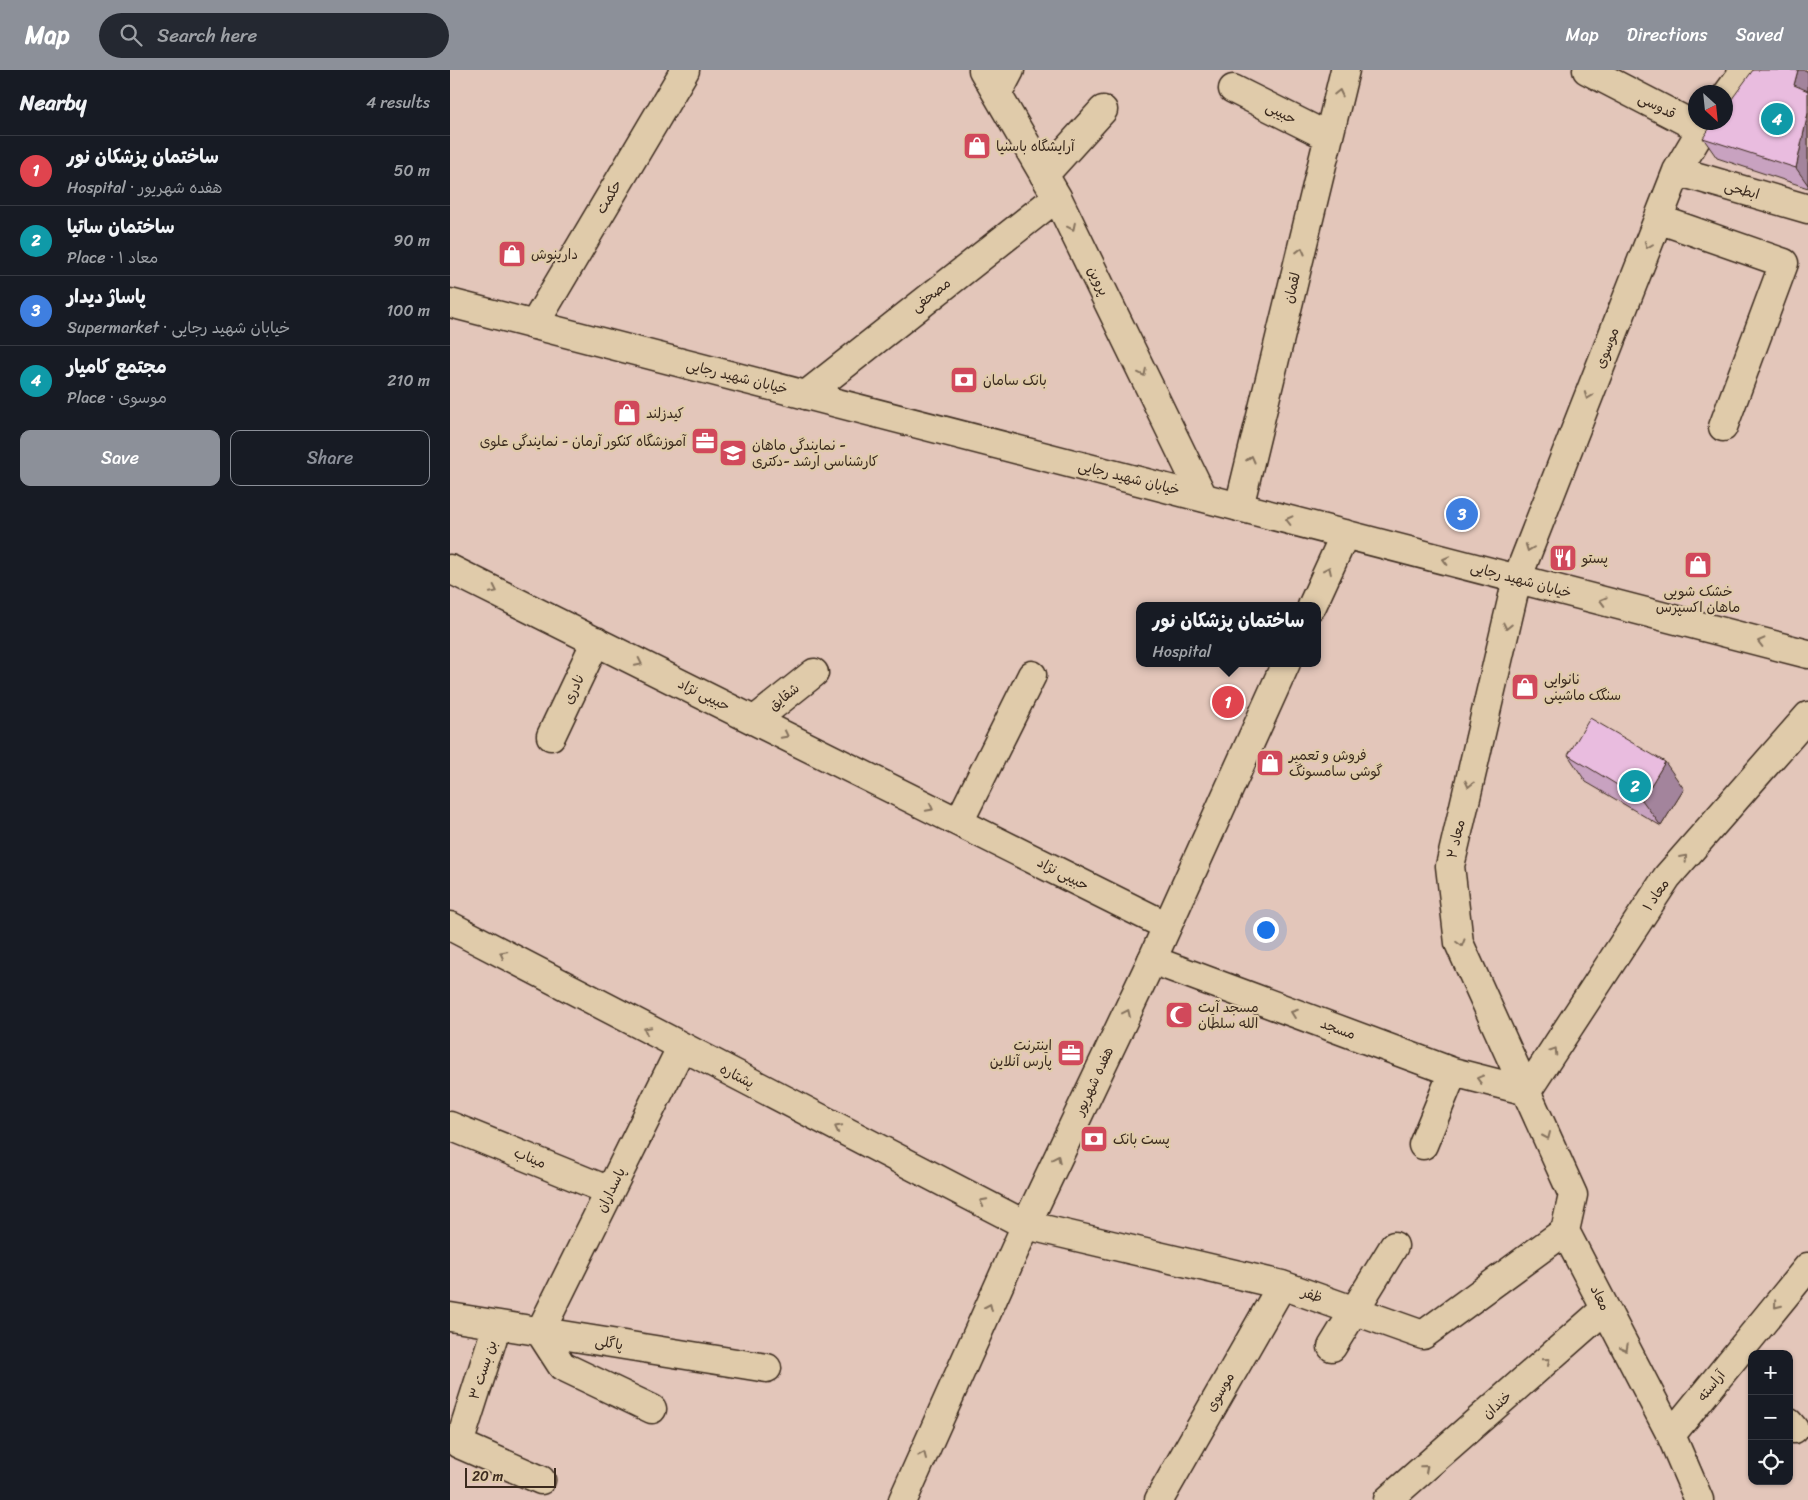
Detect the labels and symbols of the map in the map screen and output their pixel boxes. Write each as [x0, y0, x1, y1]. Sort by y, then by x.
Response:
north arrow [1688, 85, 1733, 130]
street label: قدوسی [1634, 86, 1680, 126]
one-way arrow [1333, 88, 1344, 97]
street label: حبیبی [1261, 95, 1301, 131]
pin: 4 [1761, 100, 1793, 138]
shop icon: آرایشگاه باسنیا [962, 131, 992, 161]
place label: آرایشگاه باسنیا [996, 134, 1075, 159]
street label: ابطحی [1722, 173, 1762, 207]
street label: حکمت [589, 175, 629, 219]
one-way arrow [1066, 222, 1076, 231]
shop icon: دارینوش [497, 239, 527, 269]
one-way arrow [1643, 240, 1654, 249]
place label: دارینوش [531, 242, 578, 267]
one-way arrow [1295, 246, 1306, 255]
street label: پروین [1080, 262, 1116, 300]
street label: لقمان [1276, 270, 1308, 306]
street label: مصحفی [905, 271, 957, 319]
street label: موسوی [1588, 324, 1626, 372]
street label: خیابان شهید رجایی [684, 352, 790, 402]
bank icon: بانک سامان [949, 365, 979, 395]
place label: بانک سامان [983, 368, 1047, 393]
one-way arrow [1137, 368, 1147, 377]
one-way arrow [1584, 391, 1595, 400]
shop icon: کیدزلند [612, 398, 642, 428]
place label: کیدزلند [646, 401, 684, 426]
office icon: آموزشگاه کنکور آرمان - نمایندگی علوی [690, 426, 720, 456]
place label: آموزشگاه کنکور آرمان - نمایندگی علوی [480, 429, 687, 454]
place label: نمایندگی ماهان - کارشناسی ارشد -دکتری [752, 433, 878, 474]
school or university icon: نمایندگی ماهان - کارشناسی ارشد -دکتری [718, 438, 748, 468]
street label: خیابان شهید رجایی [1076, 453, 1182, 503]
one-way arrow [1245, 455, 1256, 464]
pin: 3 [1446, 495, 1478, 533]
one-way arrow [1285, 515, 1293, 525]
one-way arrow [1525, 543, 1535, 551]
restaurant icon: پستو [1548, 543, 1578, 573]
place label: پستو [1581, 546, 1608, 571]
shop icon: خشک شویی ماهان اکسپرس [1683, 550, 1713, 580]
street label: خیابان شهید رجایی [1468, 554, 1574, 606]
one-way arrow [1442, 555, 1451, 566]
one-way arrow [1322, 566, 1333, 575]
place label: خشک شویی ماهان اکسپرس [1656, 579, 1740, 620]
one-way arrow [488, 584, 497, 594]
one-way arrow [1599, 596, 1608, 607]
one-way arrow [1502, 622, 1513, 631]
one-way arrow [1757, 637, 1765, 647]
one-way arrow [634, 657, 643, 667]
place label: نانوایی سنگک ماشینی [1544, 667, 1621, 708]
street label: نادری [556, 669, 592, 709]
street label: حبیبی نژاد [673, 672, 735, 718]
shop icon: نانوایی سنگک ماشینی [1510, 672, 1540, 702]
street label: شقایق [763, 677, 805, 717]
pin: 1 [1212, 683, 1244, 721]
one-way arrow [779, 729, 788, 739]
place label: فروش و تعمیر گوشی سامسونگ [1288, 743, 1383, 784]
shop icon: فروش و تعمیر گوشی سامسونگ [1255, 748, 1285, 778]
pin: 2 [1619, 767, 1651, 805]
one-way arrow [1464, 780, 1475, 789]
one-way arrow [925, 802, 934, 812]
street label: معاد ۲ [1439, 817, 1473, 861]
street label: حبیبی نژاد [1032, 850, 1094, 898]
one-way arrow [1678, 855, 1686, 864]
street label: معاد ۱ [1636, 873, 1676, 917]
your location [1253, 917, 1279, 943]
one-way arrow [1455, 939, 1465, 947]
one-way arrow [500, 950, 509, 960]
place label: مسجد آیت الله سلطان [1198, 995, 1259, 1036]
mosque icon: مسجد آیت الله سلطان [1164, 1000, 1194, 1030]
one-way arrow [1121, 1009, 1131, 1018]
one-way arrow [1290, 1009, 1299, 1019]
street label: مسجد [1317, 1011, 1359, 1047]
one-way arrow [643, 1026, 652, 1036]
place label: اینترنت پارس آنلاین [990, 1033, 1052, 1074]
office icon: اینترنت پارس آنلاین [1056, 1038, 1086, 1068]
street label: هفده شهریور [1067, 1042, 1121, 1121]
one-way arrow [1548, 1047, 1557, 1056]
street label: پشتاره [715, 1057, 759, 1095]
one-way arrow [1475, 1074, 1484, 1085]
one-way arrow [834, 1124, 843, 1134]
bank icon: پست بانک [1079, 1124, 1109, 1154]
place label: پست بانک [1113, 1127, 1170, 1152]
one-way arrow [1540, 1131, 1551, 1140]
street label: میناب [510, 1140, 550, 1176]
one-way arrow [1051, 1156, 1061, 1165]
street label: پاسداران [589, 1163, 633, 1217]
one-way arrow [979, 1198, 988, 1208]
street label: ظفر [1297, 1279, 1326, 1310]
street label: معاد [1583, 1281, 1617, 1315]
one-way arrow [1774, 1299, 1783, 1308]
one-way arrow [983, 1303, 994, 1312]
street label: پاگلی [593, 1328, 625, 1358]
street label: بن بست ۳ [462, 1337, 504, 1403]
one-way arrow [1619, 1342, 1629, 1351]
one-way arrow [1541, 1358, 1550, 1367]
street label: آراسته [1690, 1364, 1732, 1408]
street label: موسوی [1199, 1367, 1241, 1417]
street label: خندان [1476, 1385, 1518, 1425]
one-way arrow [916, 1451, 927, 1460]
scale bar [465, 1465, 556, 1488]
one-way arrow [1419, 1465, 1428, 1474]

